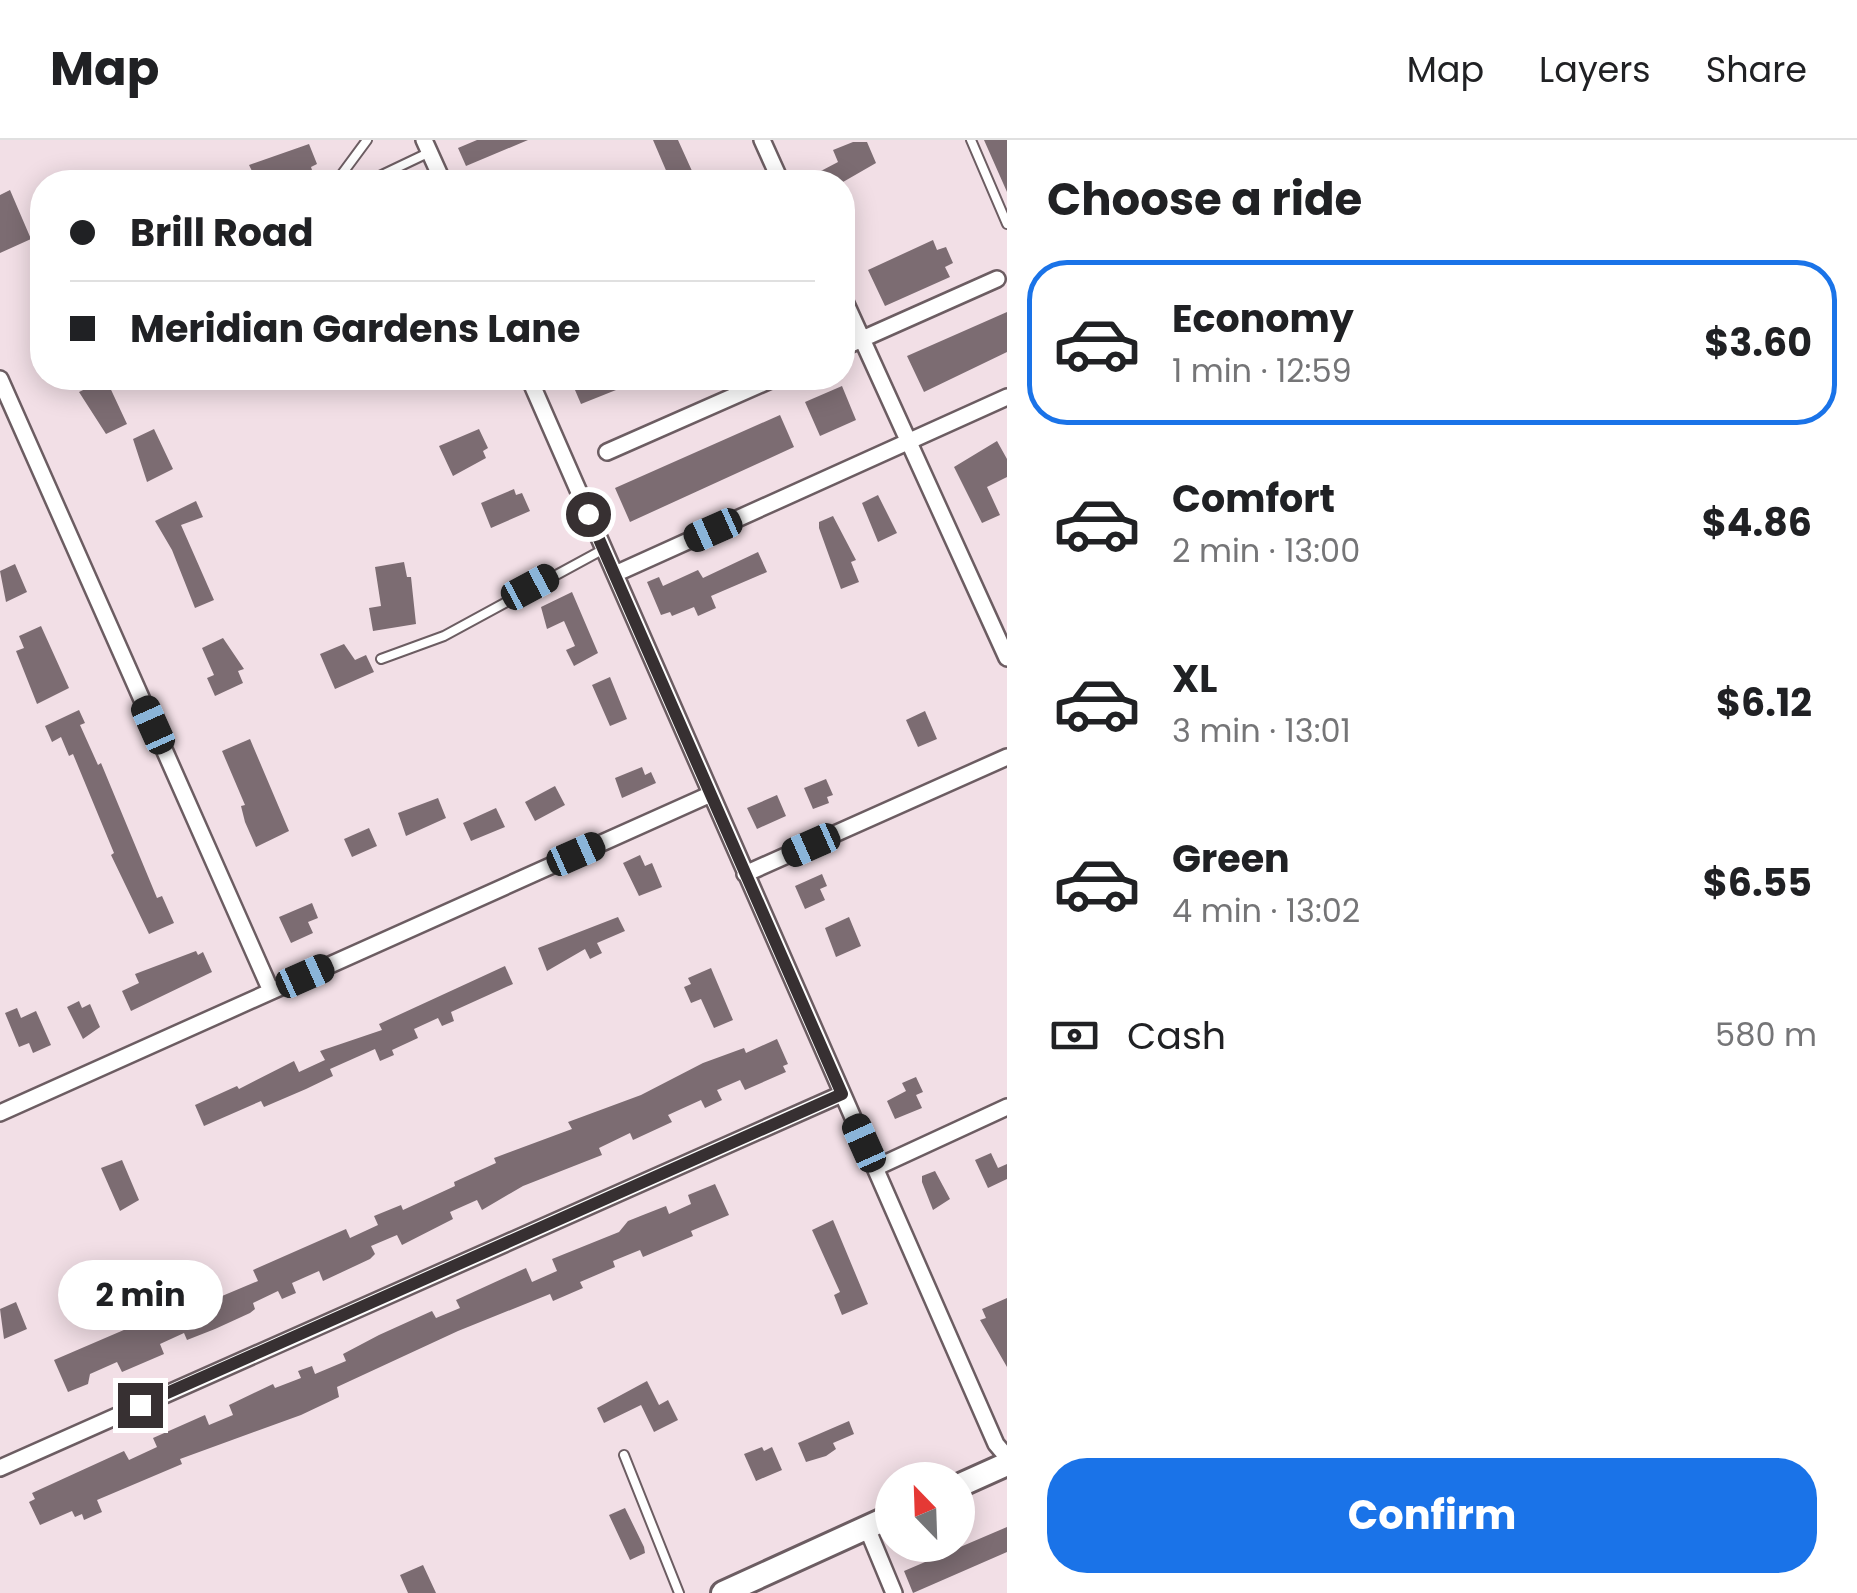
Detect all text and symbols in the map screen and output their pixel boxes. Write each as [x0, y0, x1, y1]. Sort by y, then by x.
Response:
text: Map [50, 35, 159, 102]
text: Map [1407, 45, 1484, 94]
text: Layers [1539, 45, 1651, 94]
text: Share [1706, 45, 1807, 94]
text: Choose a ride [1047, 168, 1362, 231]
text: Brill Road [130, 206, 314, 259]
text: Economy [1172, 292, 1354, 345]
icon: car [1052, 298, 1142, 388]
text: Meridian Gardens Lane [130, 302, 580, 355]
text: $3.60 [1704, 316, 1812, 369]
text: 1 min · 12:59 [1172, 348, 1352, 393]
text: Comfort [1172, 472, 1335, 525]
icon: car [1052, 478, 1142, 568]
route start [566, 492, 611, 537]
text: $4.86 [1702, 496, 1812, 549]
car [679, 504, 747, 556]
text: 2 min · 13:00 [1172, 528, 1360, 573]
car [496, 560, 564, 614]
text: XL [1172, 652, 1217, 705]
icon: car [1052, 658, 1142, 748]
text: $6.12 [1716, 676, 1812, 729]
car [127, 691, 179, 759]
text: 3 min · 13:01 [1172, 708, 1351, 753]
car [777, 819, 845, 871]
car [542, 828, 610, 880]
text: Green [1172, 832, 1290, 885]
icon: car [1052, 838, 1142, 928]
text: $6.55 [1703, 856, 1812, 909]
text: 4 min · 13:02 [1172, 888, 1360, 933]
car [271, 950, 339, 1002]
icon: cash [1047, 1008, 1102, 1063]
text: Cash [1127, 1009, 1226, 1062]
text: 580 m [1715, 1012, 1817, 1057]
car [838, 1109, 890, 1177]
callout: 2 min [58, 1260, 222, 1330]
text: 2 min [96, 1272, 185, 1317]
route end [118, 1383, 163, 1428]
button: Confirm [1047, 1458, 1817, 1573]
north arrow [875, 1462, 975, 1562]
map controls [875, 1462, 975, 1562]

